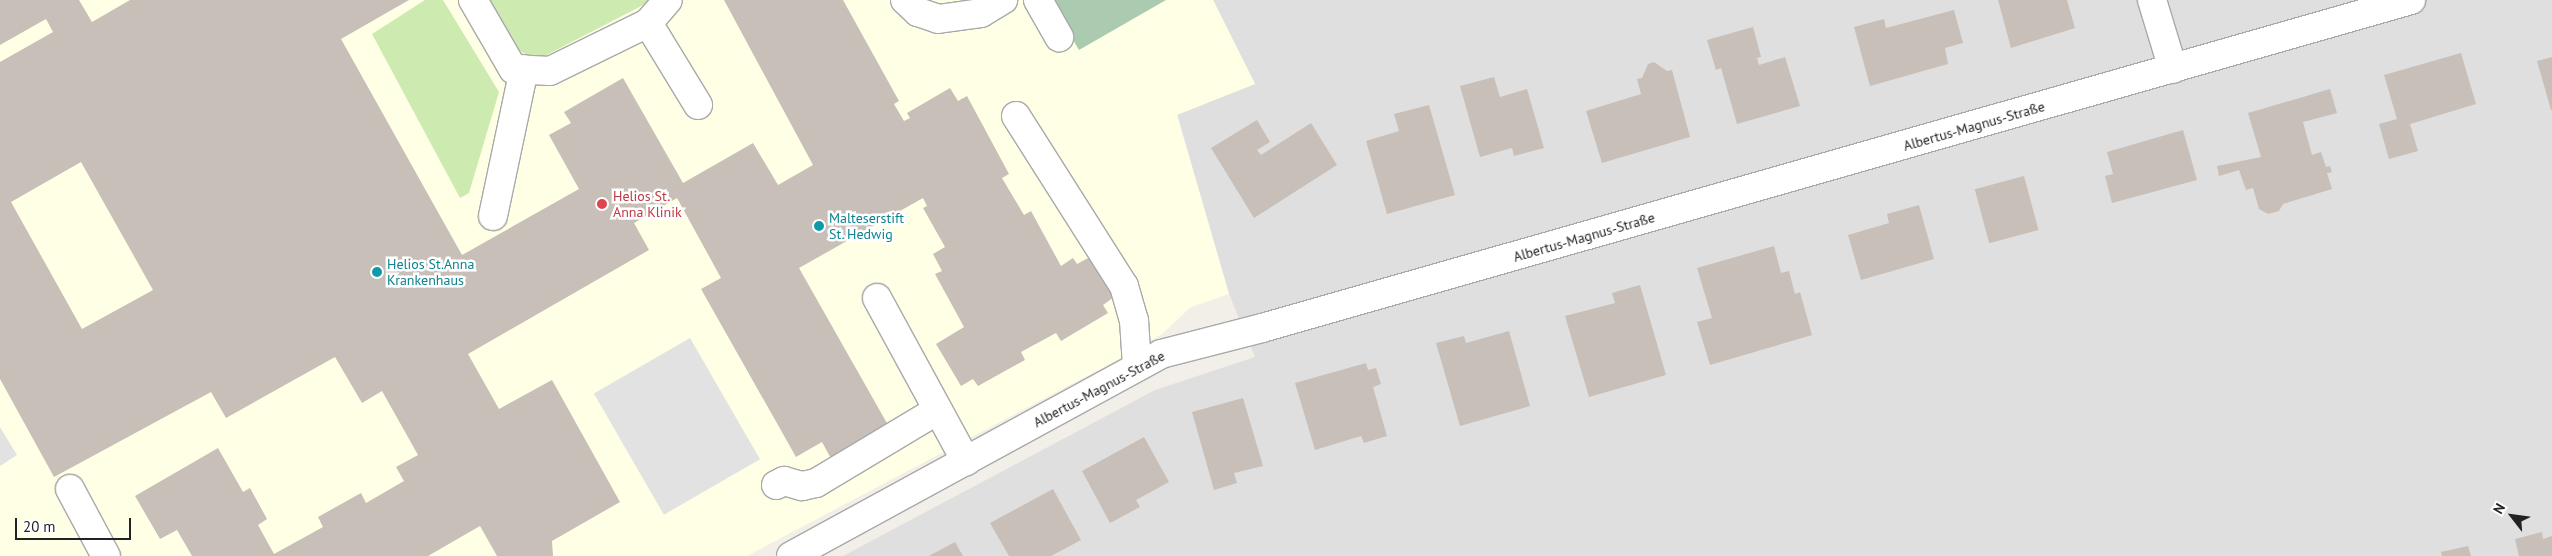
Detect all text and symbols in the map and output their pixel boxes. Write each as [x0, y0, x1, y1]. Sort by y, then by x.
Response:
street label: Albertus-Magnus-Straße [1901, 98, 2047, 154]
place label: Helios St. Anna Klinik [613, 188, 682, 220]
marker: Helios St. Anna Klinik [595, 197, 609, 211]
street label: Albertus-Magnus-Straße [1511, 209, 1657, 265]
place label: Malteserstift St. Hedwig [829, 210, 904, 242]
marker: Malteserstift St. Hedwig [813, 220, 825, 232]
place label: Helios St.Anna Krankenhaus [387, 256, 474, 288]
marker: Helios St.Anna Krankenhaus [371, 266, 383, 278]
street label: Albertus-Magnus-Straße [1030, 347, 1168, 431]
north arrow [2487, 491, 2537, 541]
text: N [2489, 500, 2509, 517]
scale bar [18, 508, 134, 540]
text: 20 m [23, 517, 56, 536]

